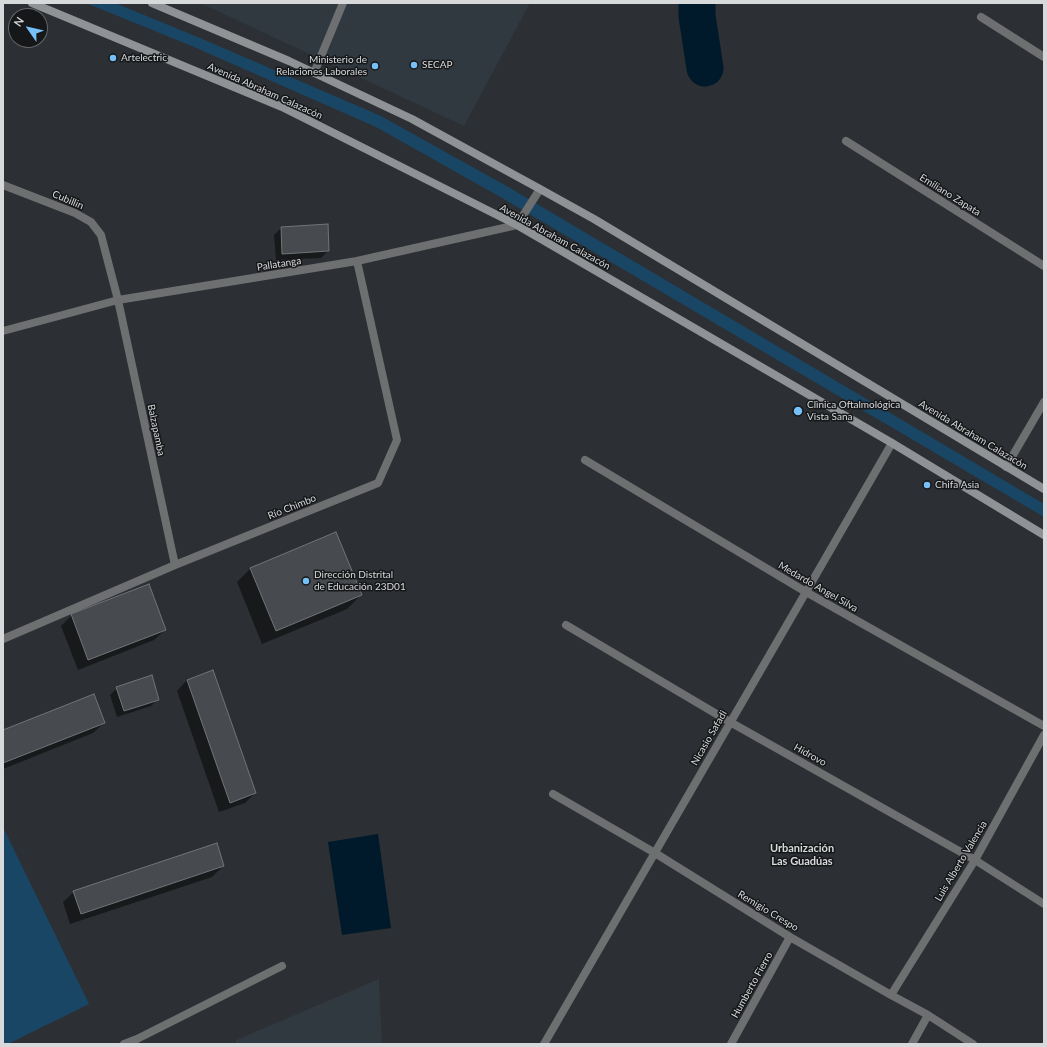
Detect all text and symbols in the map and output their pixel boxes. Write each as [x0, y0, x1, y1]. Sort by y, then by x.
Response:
north arrow [8, 8, 48, 48]
text: N [11, 14, 26, 29]
place label: Artelectric [121, 52, 167, 64]
marker: Artelectric [108, 53, 118, 63]
place label: Ministerio de Relaciones Laborales [276, 54, 367, 78]
place label: SECAP [422, 59, 452, 71]
street label: Avenida Abraham Calazacón [206, 60, 324, 122]
marker: SECAP [409, 60, 419, 70]
marker: Ministerio de Relaciones Laborales [370, 61, 380, 71]
street label: Emiliano Zapata [917, 171, 983, 219]
street label: Cubillin [51, 188, 85, 212]
street label: Avenida Abraham Calazacón [498, 202, 612, 272]
street label: Pallatanga [256, 255, 302, 273]
street label: Avenida Abraham Calazacón [917, 398, 1029, 472]
place label: Clìnica Oftalmológica Vista Sana [807, 399, 900, 422]
street label: Balzapamba [145, 403, 167, 457]
marker: Clìnica Oftalmológica Vista Sana [792, 405, 804, 417]
place label: Chifa Asia [935, 479, 979, 491]
marker: Chifa Asia [922, 480, 932, 490]
street label: Río Chimbo [266, 492, 318, 522]
street label: Medardo Angel Silva [776, 559, 860, 615]
place label: Dirección Distrital de Educación 23D01 [314, 569, 406, 592]
marker: Dirección Distrital de Educación 23D01 [301, 576, 311, 586]
street label: Nicasio Safadi [688, 708, 730, 768]
street label: Hidrovo [792, 741, 828, 769]
street label: Luis Alberto Valencia [932, 819, 990, 903]
district label: Urbanización Las Guadúas [770, 841, 834, 867]
street label: Remigio Crespo [735, 888, 801, 934]
street label: Humberto Fierro [729, 950, 775, 1020]

